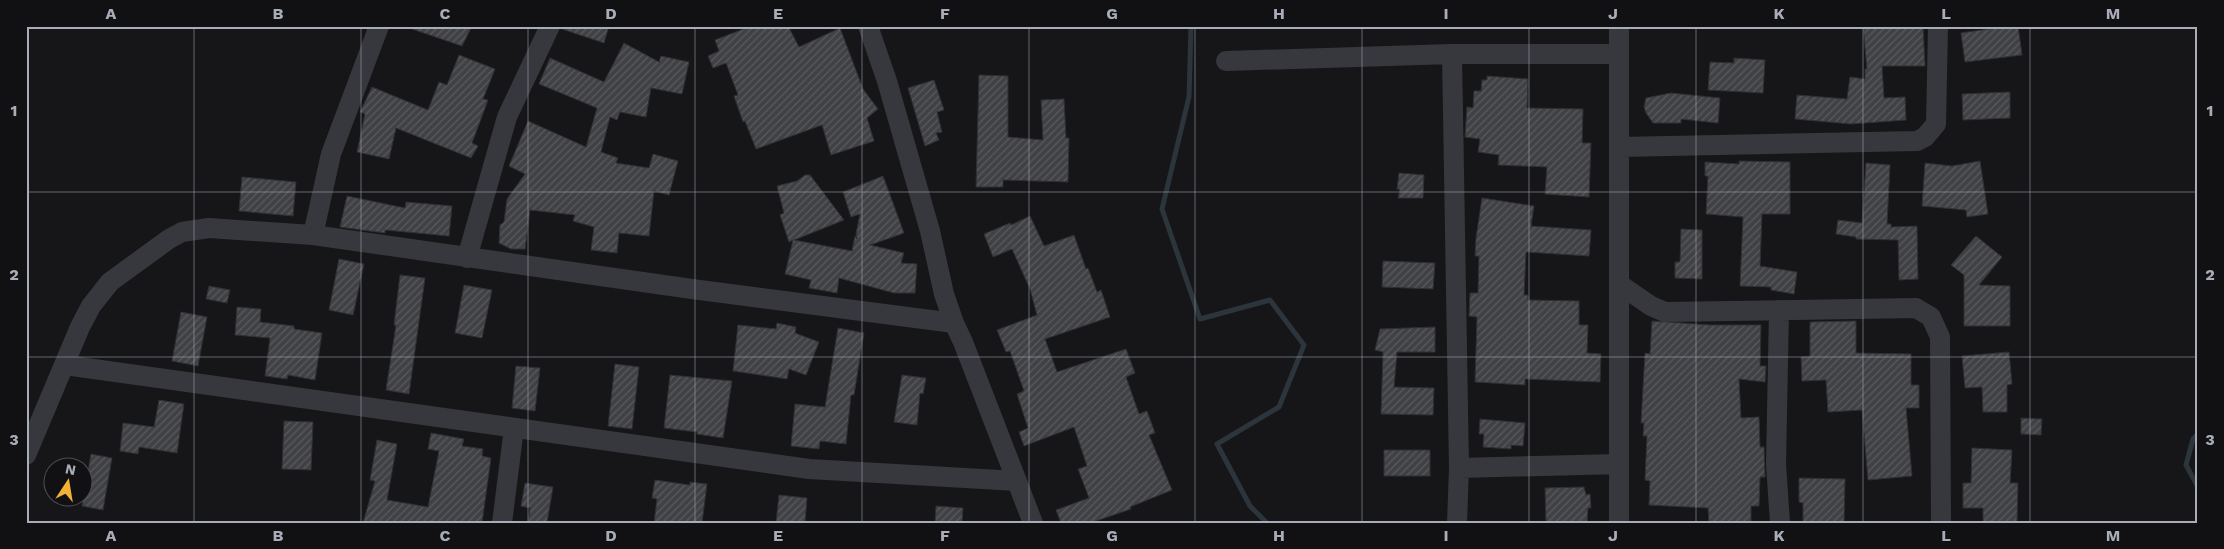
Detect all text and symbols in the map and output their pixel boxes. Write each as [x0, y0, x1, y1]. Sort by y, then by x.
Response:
text: A [106, 4, 117, 23]
text: B [273, 4, 284, 23]
text: C [440, 4, 451, 23]
text: D [605, 4, 617, 23]
text: E [773, 4, 783, 23]
text: F [940, 4, 950, 23]
text: G [1106, 4, 1118, 23]
text: H [1273, 4, 1285, 23]
text: I [1443, 4, 1449, 23]
text: J [1608, 4, 1618, 23]
text: K [1773, 4, 1785, 23]
text: L [1941, 4, 1951, 23]
text: M [2106, 4, 2120, 23]
text: 1 [11, 101, 17, 120]
text: 1 [2207, 101, 2213, 120]
text: 2 [9, 265, 19, 284]
text: 2 [2205, 265, 2215, 284]
text: 3 [9, 430, 19, 449]
text: 3 [2205, 430, 2215, 449]
north arrow [42, 456, 92, 506]
text: N [64, 460, 77, 478]
text: A [106, 526, 117, 545]
text: B [273, 526, 284, 545]
text: C [440, 526, 451, 545]
text: D [605, 526, 617, 545]
text: E [773, 526, 783, 545]
text: F [940, 526, 950, 545]
text: G [1106, 526, 1118, 545]
text: H [1273, 526, 1285, 545]
text: I [1443, 526, 1449, 545]
text: J [1608, 526, 1618, 545]
text: K [1773, 526, 1785, 545]
text: L [1941, 526, 1951, 545]
text: M [2106, 526, 2120, 545]

